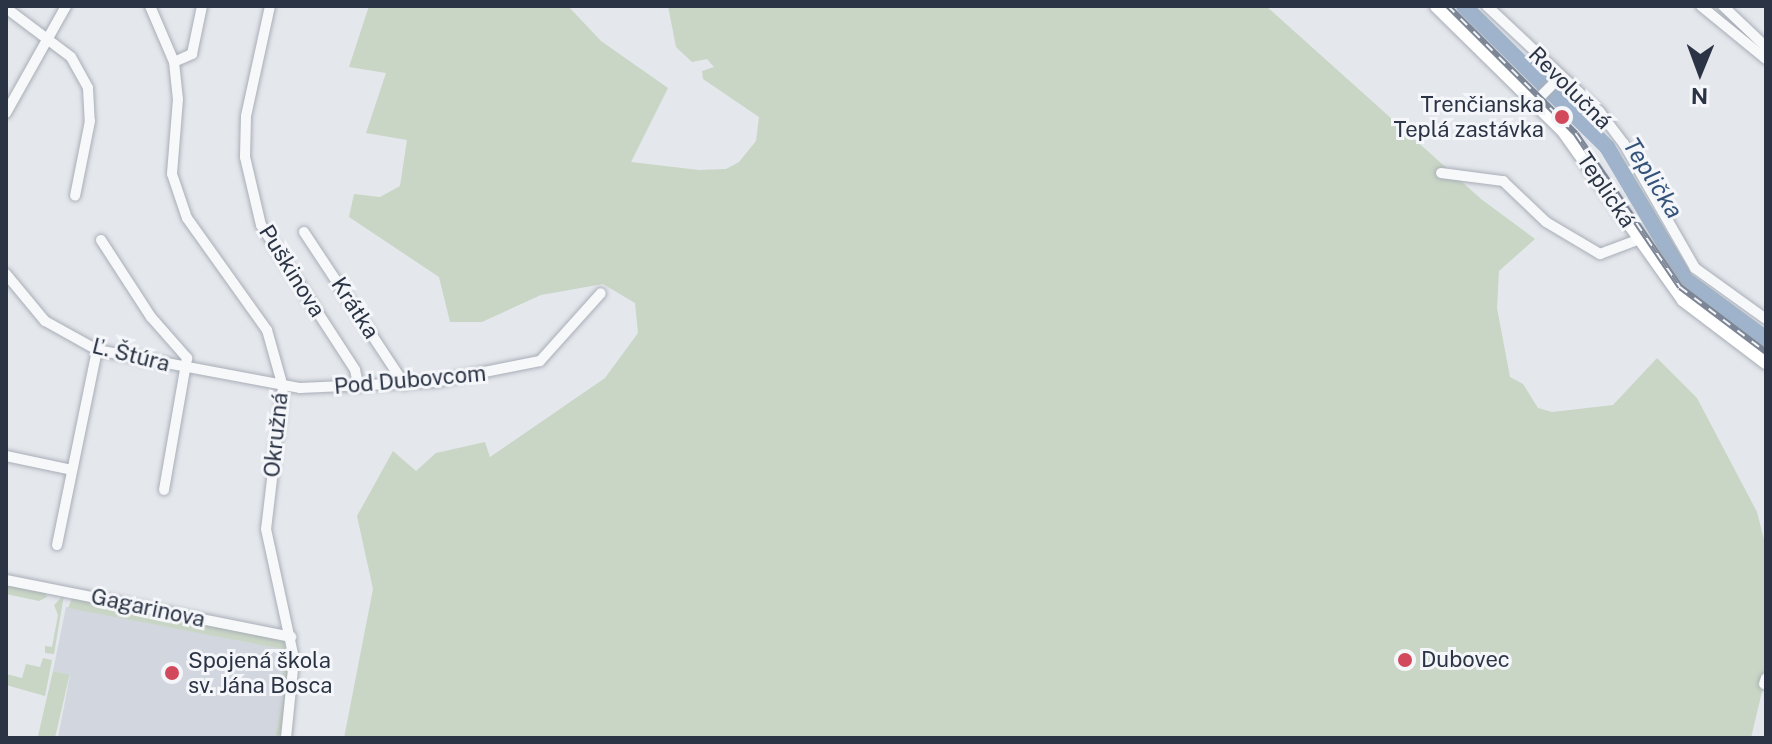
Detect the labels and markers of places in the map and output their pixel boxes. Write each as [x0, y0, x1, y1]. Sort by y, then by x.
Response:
place label: Trenčianska Teplá zastávka [1394, 91, 1544, 142]
marker: Trenčianska Teplá zastávka [1551, 106, 1573, 128]
place label: Spojená škola sv. Jána Bosca [188, 647, 333, 698]
place label: Dubovec [1421, 647, 1510, 673]
marker: Dubovec [1396, 651, 1414, 669]
marker: Spojená škola sv. Jána Bosca [163, 664, 181, 682]

